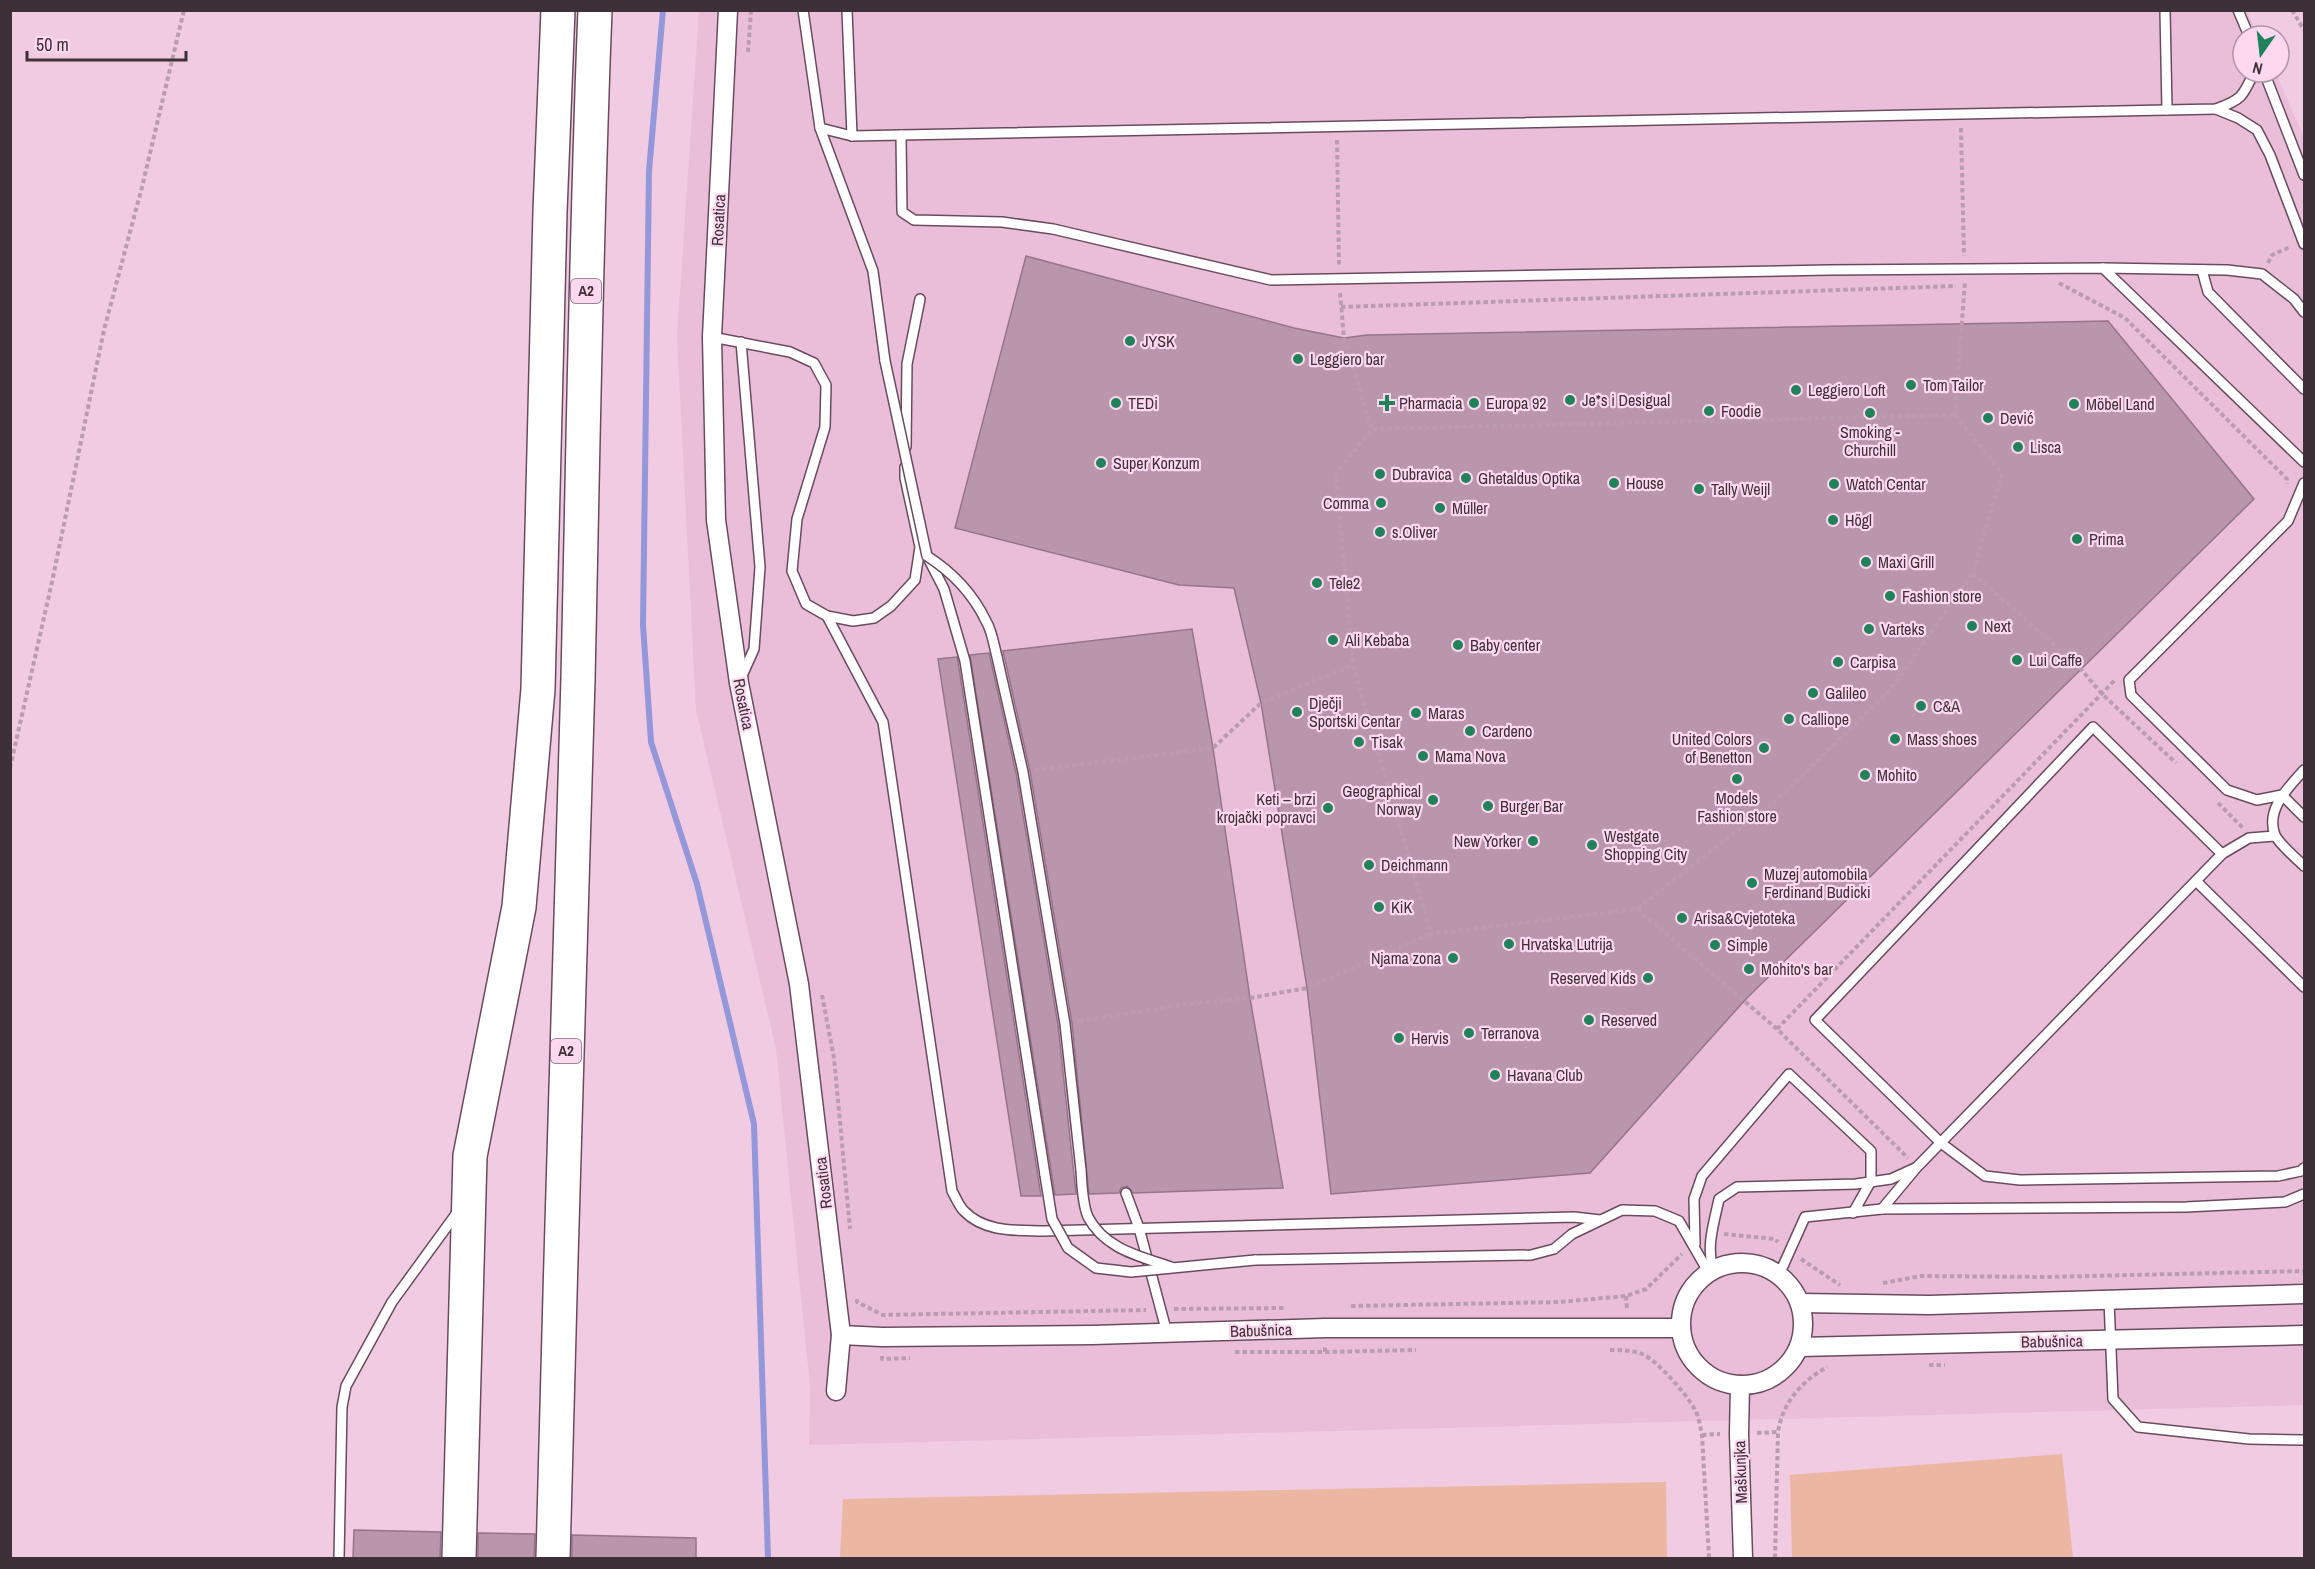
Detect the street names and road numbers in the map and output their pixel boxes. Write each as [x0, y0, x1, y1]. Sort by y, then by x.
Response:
street label: Rosatica [706, 193, 730, 246]
road number: A2 [571, 279, 601, 303]
street label: Rosatica [728, 676, 760, 732]
road number: A2 [551, 1039, 581, 1063]
street label: Rosatica [809, 1155, 837, 1210]
street label: Babušnica [1230, 1318, 1293, 1342]
street label: Babušnica [2021, 1329, 2084, 1353]
street label: Maškunjka [1728, 1440, 1752, 1504]

